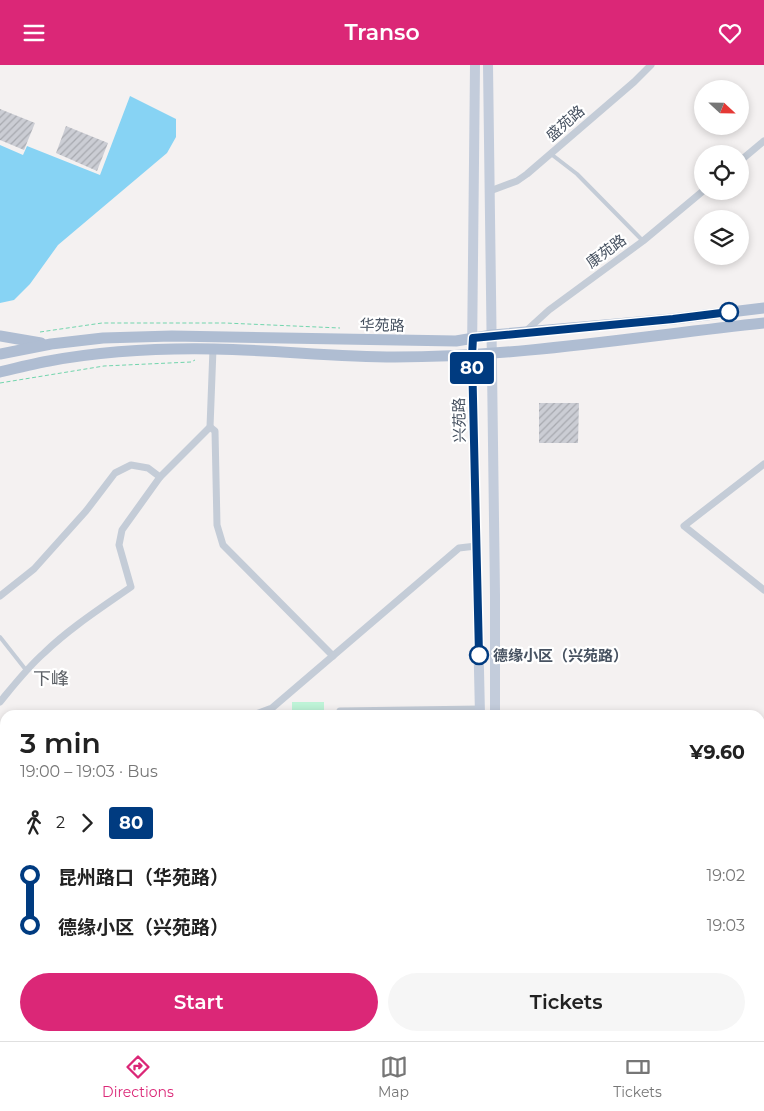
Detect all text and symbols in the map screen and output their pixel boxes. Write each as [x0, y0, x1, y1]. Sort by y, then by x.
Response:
icon: menu [20, 19, 48, 47]
text: Transo [344, 19, 420, 46]
icon: heart [716, 19, 744, 47]
north arrow [694, 80, 749, 135]
map controls [694, 80, 749, 265]
street label: 盛苑路 [542, 101, 588, 145]
button: locate [694, 145, 749, 200]
button: layers [694, 210, 749, 265]
street label: 康苑路 [582, 230, 630, 272]
unlabelled marker [719, 302, 739, 322]
street label: 华苑路 [359, 315, 405, 335]
line badge: 80 [450, 352, 494, 384]
text: 80 [460, 357, 484, 379]
street label: 兴苑路 [449, 397, 469, 443]
marker: 德缘小区（兴苑路） [469, 645, 489, 665]
place label: 德缘小区（兴苑路） [493, 646, 628, 665]
district label: 下峰 [33, 668, 69, 690]
text: 3 min [20, 726, 101, 760]
text: ¥9.60 [689, 741, 745, 764]
text: 19:00 – 19:03 · Bus [20, 762, 158, 781]
icon: walk [20, 809, 48, 837]
icon: forward [73, 809, 101, 837]
text: 80 [119, 812, 143, 834]
text: 2 [56, 813, 65, 832]
text: 昆州路口（华苑路） [58, 866, 229, 889]
text: 19:02 [706, 866, 745, 885]
text: 德缘小区（兴苑路） [58, 916, 229, 939]
text: 19:03 [707, 916, 745, 935]
button: Start [20, 973, 378, 1031]
button: Tickets [388, 973, 745, 1031]
tab: Directions [102, 1053, 174, 1101]
tab: Map [378, 1053, 409, 1101]
tab: Tickets [613, 1053, 662, 1101]

